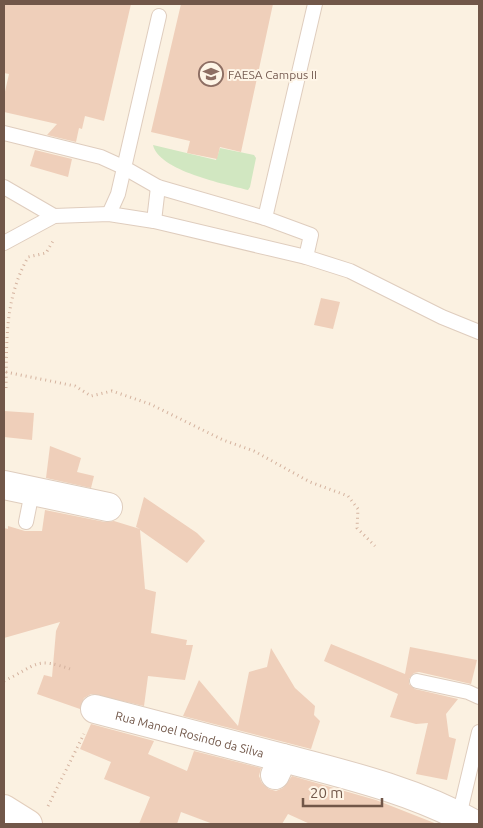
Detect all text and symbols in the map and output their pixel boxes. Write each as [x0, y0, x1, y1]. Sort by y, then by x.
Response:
school or university icon: FAESA Campus II [198, 61, 224, 87]
place label: FAESA Campus II [228, 68, 317, 81]
street label: Rua Manoel Rosindo da Silva [114, 708, 265, 759]
scale bar [303, 776, 382, 808]
text: 20 m [310, 784, 343, 801]

